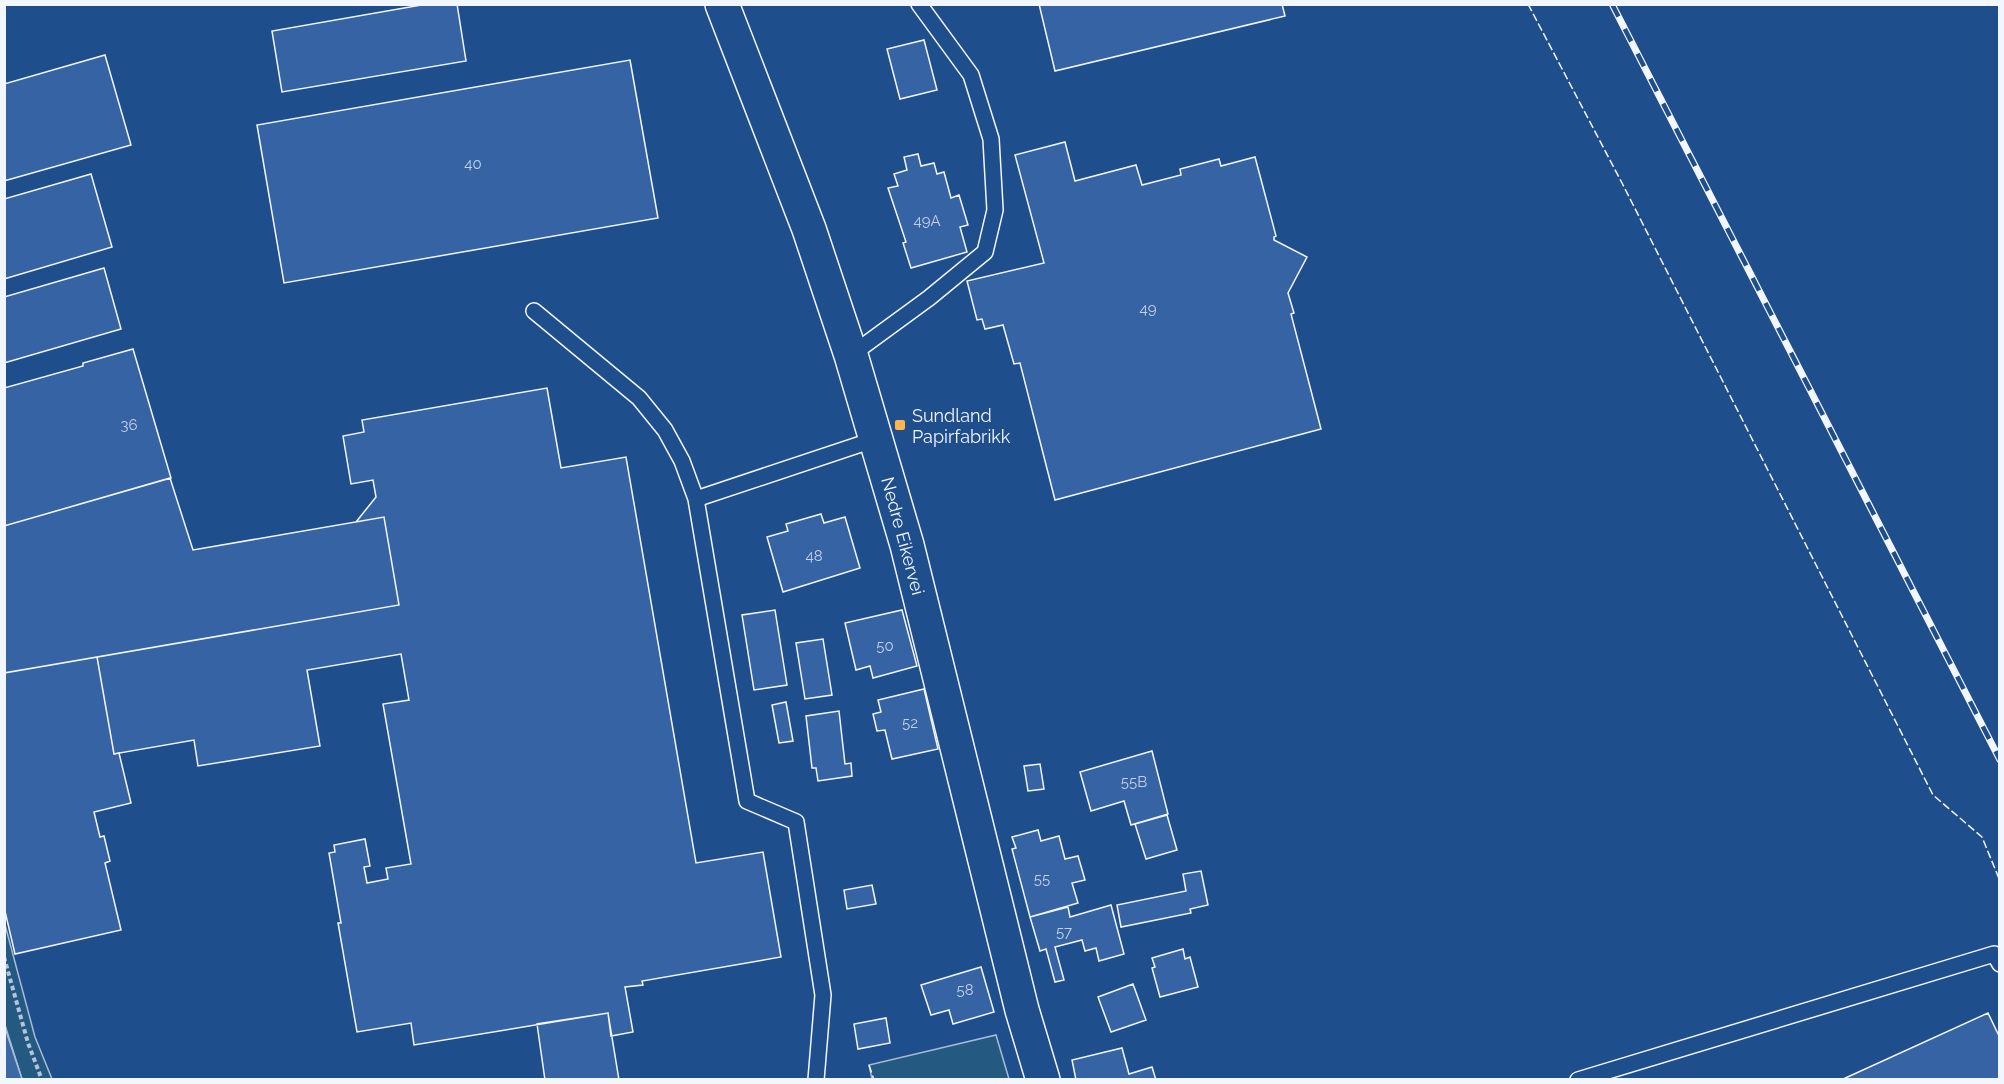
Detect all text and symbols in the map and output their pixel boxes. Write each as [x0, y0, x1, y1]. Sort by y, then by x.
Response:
house number: 40 [464, 155, 482, 173]
house number: 49A [913, 212, 941, 230]
house number: 49 [1140, 300, 1157, 318]
place label: Sundland Papirfabrikk [912, 405, 1011, 447]
house number: 36 [120, 416, 138, 434]
marker: Sundland Papirfabrikk [893, 418, 907, 432]
street label: Nedre Eikervei [877, 475, 929, 597]
house number: 48 [805, 547, 823, 565]
house number: 50 [876, 637, 894, 655]
house number: 52 [902, 714, 918, 732]
house number: 55B [1121, 773, 1147, 791]
house number: 55 [1034, 870, 1050, 888]
house number: 57 [1056, 923, 1072, 941]
house number: 58 [956, 981, 974, 999]

